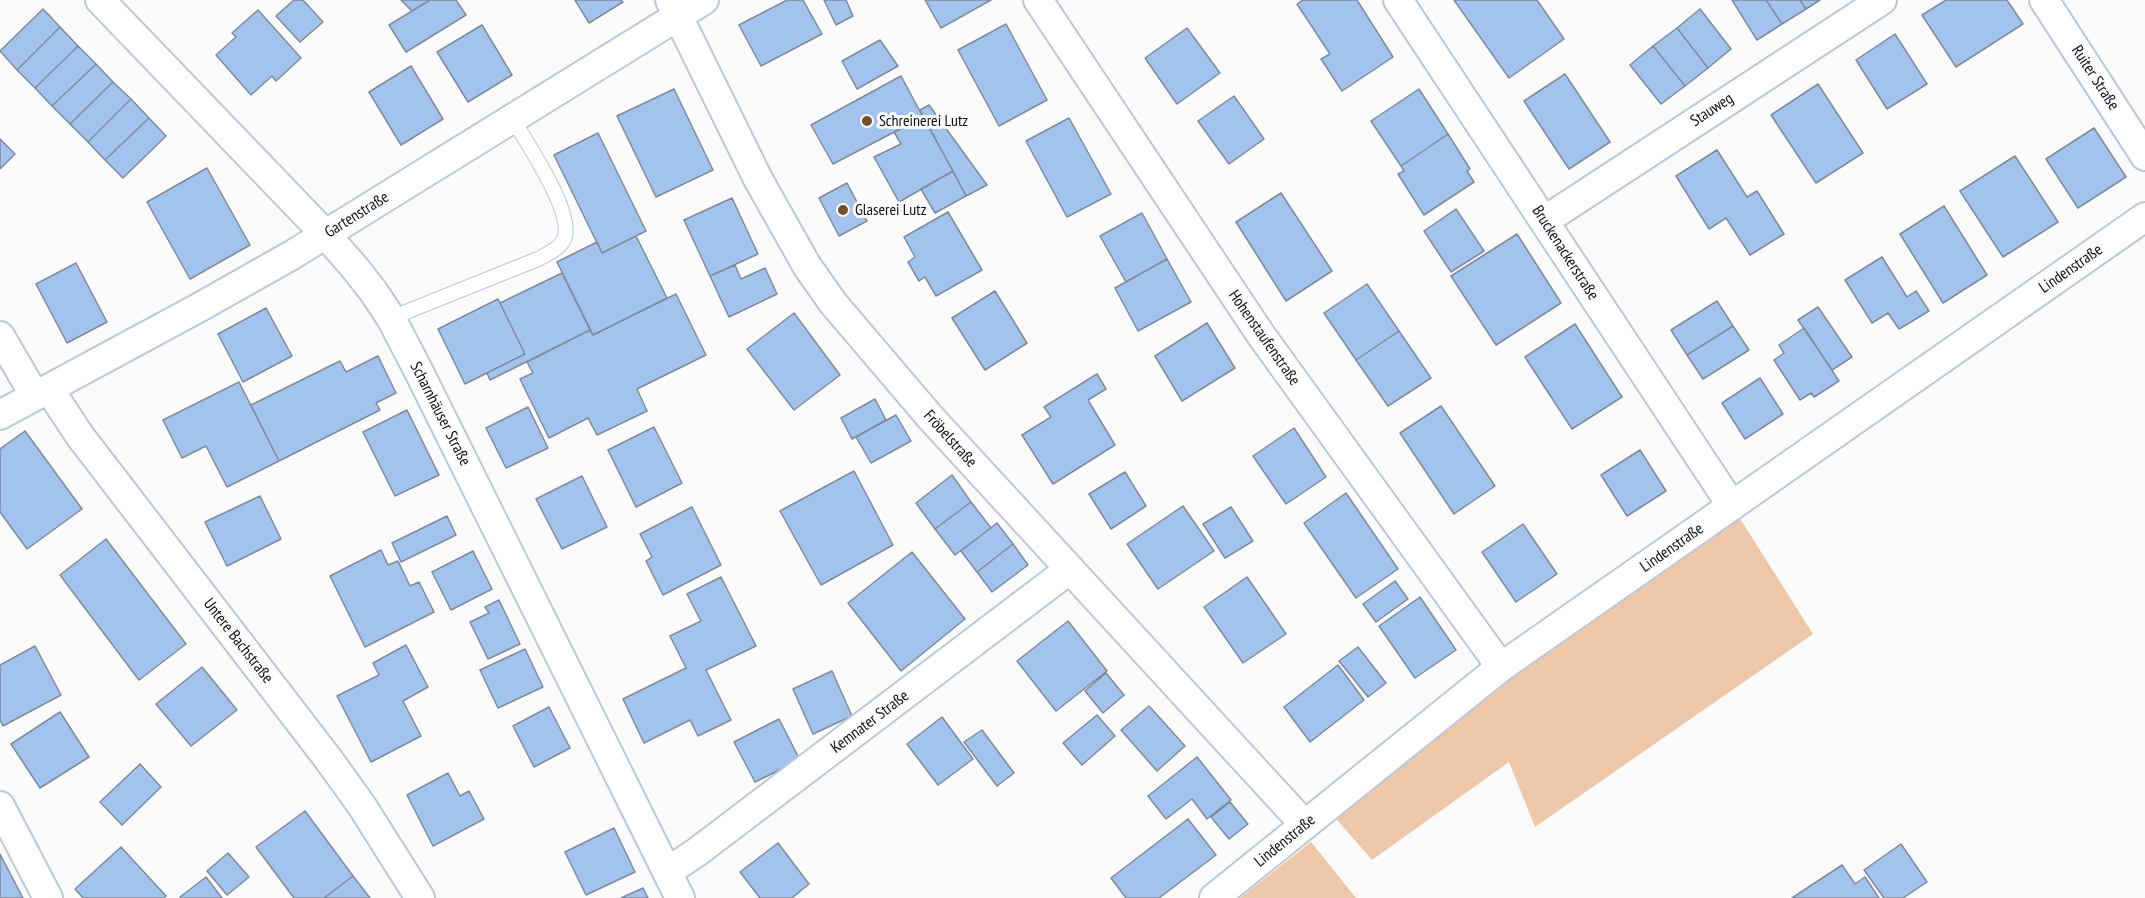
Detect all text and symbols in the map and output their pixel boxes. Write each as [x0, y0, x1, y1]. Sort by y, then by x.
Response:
street label: Ruiter Straße [2067, 42, 2123, 114]
street label: Stauweg [1687, 89, 1737, 131]
place label: Schreinerei Lutz [879, 111, 968, 131]
marker: Schreinerei Lutz [860, 114, 874, 128]
street label: Gartenstraße [321, 188, 393, 242]
place label: Glaserei Lutz [855, 200, 926, 220]
street label: Bruckenackerstraße [1527, 202, 1603, 304]
marker: Glaserei Lutz [836, 203, 850, 217]
street label: Lindenstraße [2036, 240, 2106, 298]
street label: Hohenstaufenstraße [1224, 287, 1304, 389]
street label: Scharnhäuser Straße [406, 359, 474, 469]
street label: Fröbelstraße [919, 406, 981, 472]
street label: Lindenstraße [1637, 519, 1707, 577]
street label: Untere Bachstraße [199, 595, 277, 687]
street label: Kemnater Straße [827, 686, 913, 758]
street label: Lindenstraße [1251, 811, 1319, 871]

